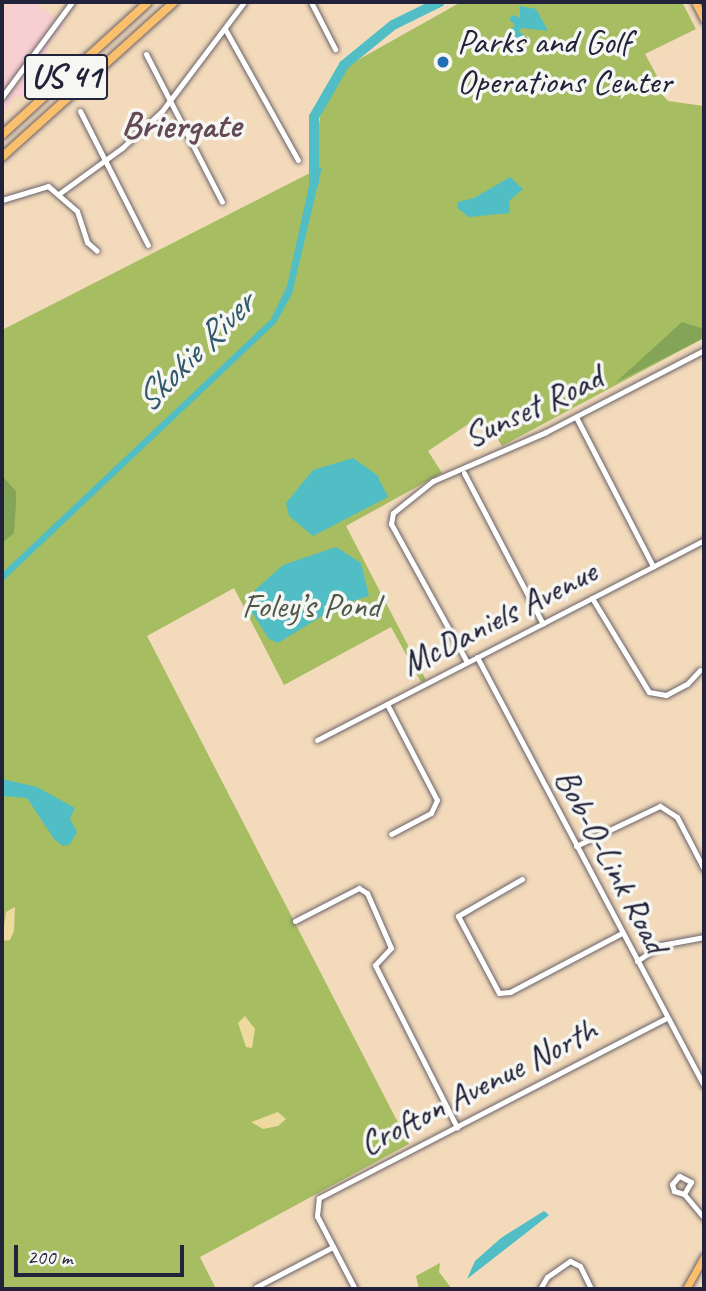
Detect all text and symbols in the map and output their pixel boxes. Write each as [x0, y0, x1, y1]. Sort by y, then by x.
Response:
place label: Parks and Golf Operations Center [457, 21, 672, 103]
road number: US 41 [24, 48, 108, 106]
marker: Parks and Golf Operations Center [435, 54, 451, 70]
district label: Briergate [121, 103, 241, 147]
water label: Skokie River [125, 283, 263, 421]
street label: Sunset Road [458, 357, 608, 457]
street label: McDaniels Avenue [394, 551, 604, 685]
park label: Foley’s Pond [242, 585, 380, 627]
street label: Bob-O-Link Road [545, 761, 677, 961]
street label: Crofton Avenue North [352, 1009, 604, 1165]
scale bar [18, 1232, 187, 1276]
text: 200 m [27, 1244, 72, 1270]

